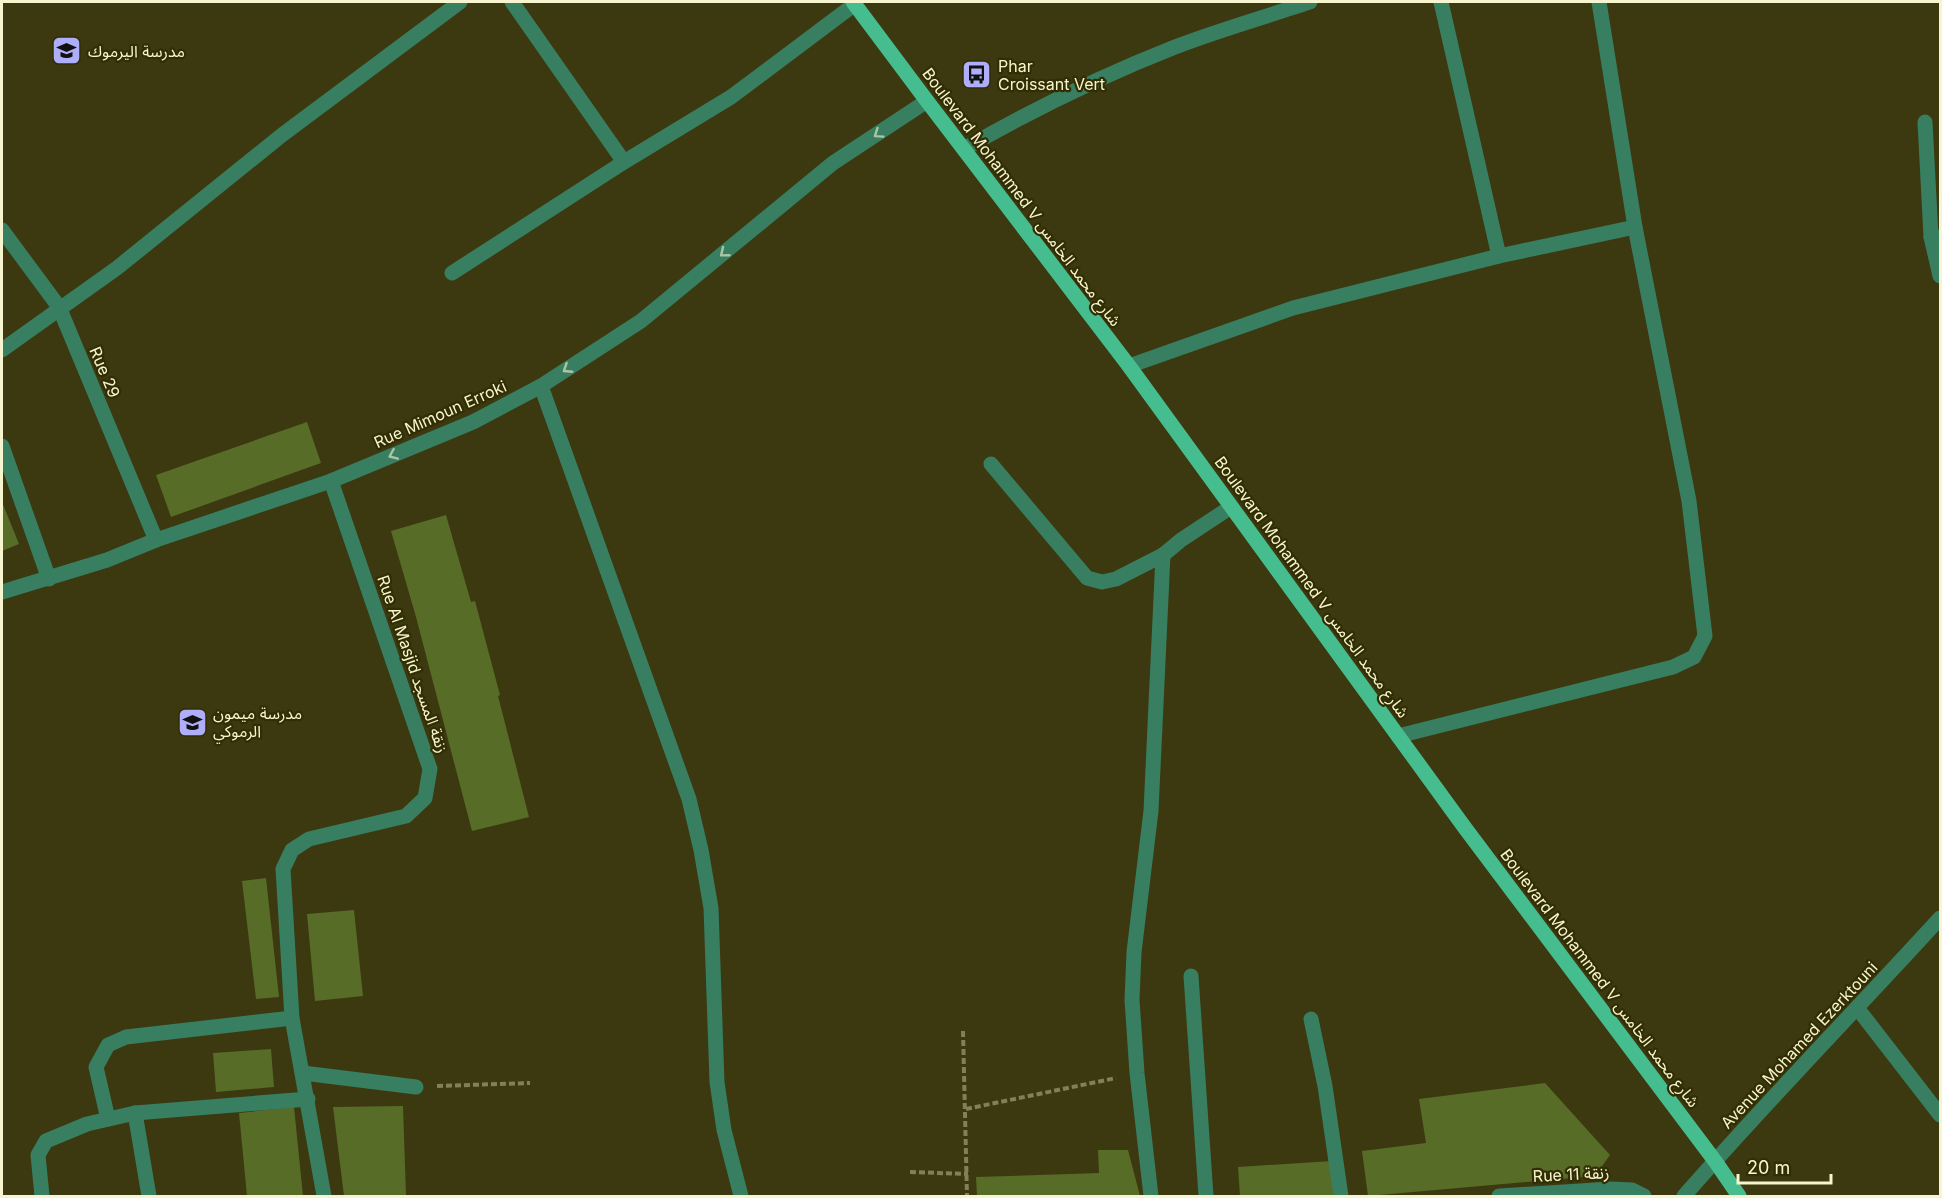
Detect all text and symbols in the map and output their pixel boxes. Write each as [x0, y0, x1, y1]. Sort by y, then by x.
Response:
school or university icon: مدرسة اليرموك [51, 35, 83, 67]
place label: مدرسة اليرموك [88, 41, 185, 61]
place label: Phar Croissant Vert [998, 56, 1105, 94]
bus stop icon: Phar Croissant Vert [961, 59, 993, 91]
street label: Boulevard Mohammed V شارع محمد الخامس [916, 64, 1126, 332]
one-way arrow [874, 126, 884, 138]
one-way arrow [720, 246, 731, 257]
street label: Rue 29 [85, 344, 125, 400]
one-way arrow [563, 362, 574, 373]
street label: Rue Mimoun Erroki [371, 376, 509, 452]
one-way arrow [389, 448, 400, 460]
street label: Boulevard Mohammed V شارع محمد الخامس [1208, 452, 1414, 723]
street label: Rue Al Masjid زنقة المسجد [373, 573, 453, 755]
place label: مدرسة ميمون الرموكي [213, 703, 302, 744]
school or university icon: مدرسة ميمون الرموكي [176, 706, 208, 738]
street label: Boulevard Mohammed V شارع محمد الخامس [1494, 845, 1704, 1113]
street label: Avenue Mohamed Ezerktouni [1716, 957, 1882, 1133]
scale bar [1738, 1147, 1831, 1185]
text: 20 m [1747, 1157, 1790, 1178]
street label: Rue 11 زنقة [1532, 1162, 1610, 1186]

